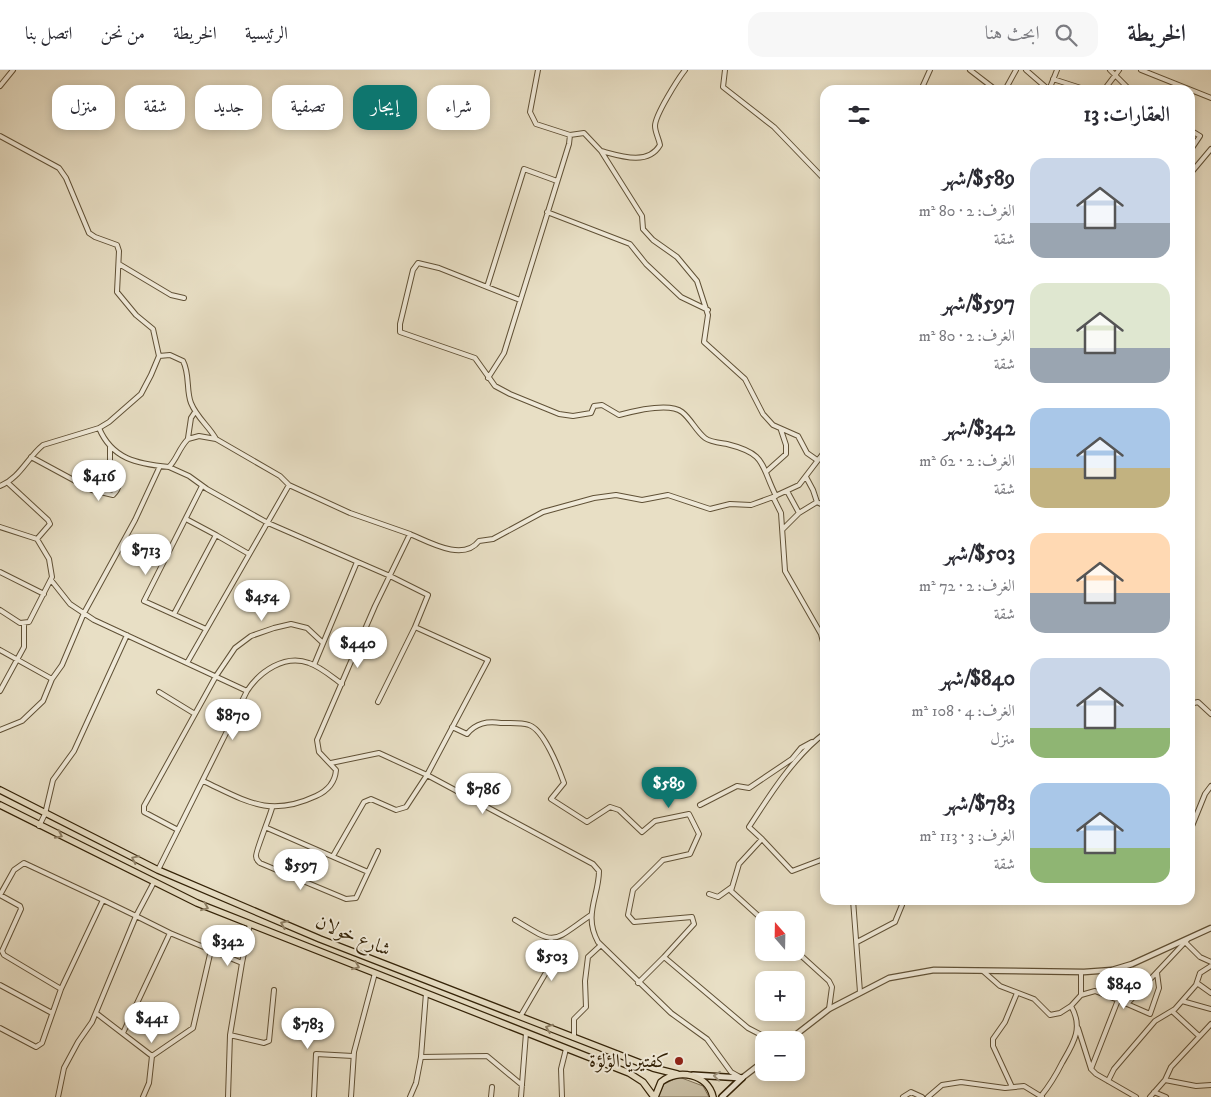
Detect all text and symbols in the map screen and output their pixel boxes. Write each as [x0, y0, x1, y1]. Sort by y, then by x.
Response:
search box [748, 12, 1098, 57]
text: الخريطة [1128, 19, 1186, 49]
icon: search [1052, 21, 1080, 49]
text: ابحث هنا [985, 22, 1040, 45]
text: اتصل بنا [25, 23, 72, 45]
text: من نحن [100, 23, 145, 45]
text: الخريطة [173, 23, 217, 45]
text: الرئيسية [245, 23, 288, 45]
chip: منزل [52, 85, 115, 130]
chip: شقة [125, 85, 185, 130]
chip: جديد [195, 85, 262, 130]
chip: تصفية [272, 85, 343, 130]
chip: إيجار [353, 85, 417, 130]
chip: شراء [427, 85, 490, 130]
icon: filters [845, 101, 873, 129]
text: العقارات: 13 [1083, 102, 1170, 128]
text: $589/شهر [942, 166, 1015, 192]
icon: home [1070, 178, 1130, 238]
text: الغرف: 2 · 80 m² [919, 201, 1015, 221]
text: شقة [994, 229, 1015, 249]
text: $597/شهر [942, 291, 1015, 317]
icon: home [1070, 303, 1130, 363]
text: الغرف: 2 · 80 m² [919, 326, 1015, 346]
text: شقة [994, 354, 1015, 374]
text: $342/شهر [943, 416, 1015, 442]
icon: home [1070, 428, 1130, 488]
text: الغرف: 2 · 62 m² [919, 451, 1015, 471]
pin: $416 [69, 460, 129, 502]
text: $416 [83, 466, 115, 486]
text: شقة [994, 479, 1015, 499]
pin: $713 [116, 534, 176, 576]
text: $713 [132, 540, 161, 560]
text: $503/شهر [944, 541, 1015, 567]
icon: home [1070, 553, 1130, 613]
text: الغرف: 2 · 72 m² [919, 576, 1015, 596]
pin: $454 [232, 580, 292, 622]
text: $454 [245, 586, 279, 606]
text: شقة [994, 604, 1015, 624]
pin: $440 [328, 626, 388, 669]
text: $440 [340, 633, 376, 653]
text: $840/شهر [940, 666, 1015, 692]
icon: home [1070, 678, 1130, 738]
pin: $870 [203, 698, 263, 741]
text: الغرف: 4 · 108 m² [912, 701, 1015, 721]
text: $870 [216, 705, 250, 725]
text: منزل [990, 729, 1015, 749]
pin: $589 [639, 766, 699, 809]
pin: $786 [453, 772, 513, 815]
text: $589 [653, 773, 685, 793]
text: $786 [466, 779, 500, 799]
text: $783/شهر [944, 791, 1015, 817]
icon: home [1070, 803, 1130, 863]
text: الغرف: 3 · 113 m² [919, 826, 1015, 846]
one-way arrow [54, 829, 63, 840]
pin: $597 [271, 848, 331, 891]
text: شقة [994, 854, 1015, 874]
one-way arrow [132, 855, 141, 865]
text: $597 [284, 855, 318, 875]
one-way arrow [200, 900, 209, 911]
street label: شارع خولان [311, 911, 394, 964]
north arrow [755, 911, 805, 961]
map controls [755, 911, 805, 1081]
one-way arrow [280, 919, 289, 930]
pin: $342 [198, 924, 258, 967]
text: $342 [212, 931, 244, 951]
pin: $503 [522, 940, 582, 982]
text: $503 [536, 946, 568, 966]
one-way arrow [352, 960, 360, 970]
pin: $840 [1094, 968, 1154, 1010]
button: + [755, 971, 805, 1021]
text: $840 [1107, 974, 1141, 994]
pin: $441 [122, 1002, 182, 1044]
text: $441 [135, 1008, 169, 1028]
pin: $783 [278, 1008, 338, 1050]
text: $783 [292, 1014, 324, 1034]
one-way arrow [545, 1024, 554, 1034]
button: − [755, 1031, 805, 1081]
place label: كفتيريا الؤلؤة [589, 1050, 669, 1073]
marker: كفتيريا الؤلؤة [673, 1055, 685, 1067]
one-way arrow [713, 1071, 721, 1082]

